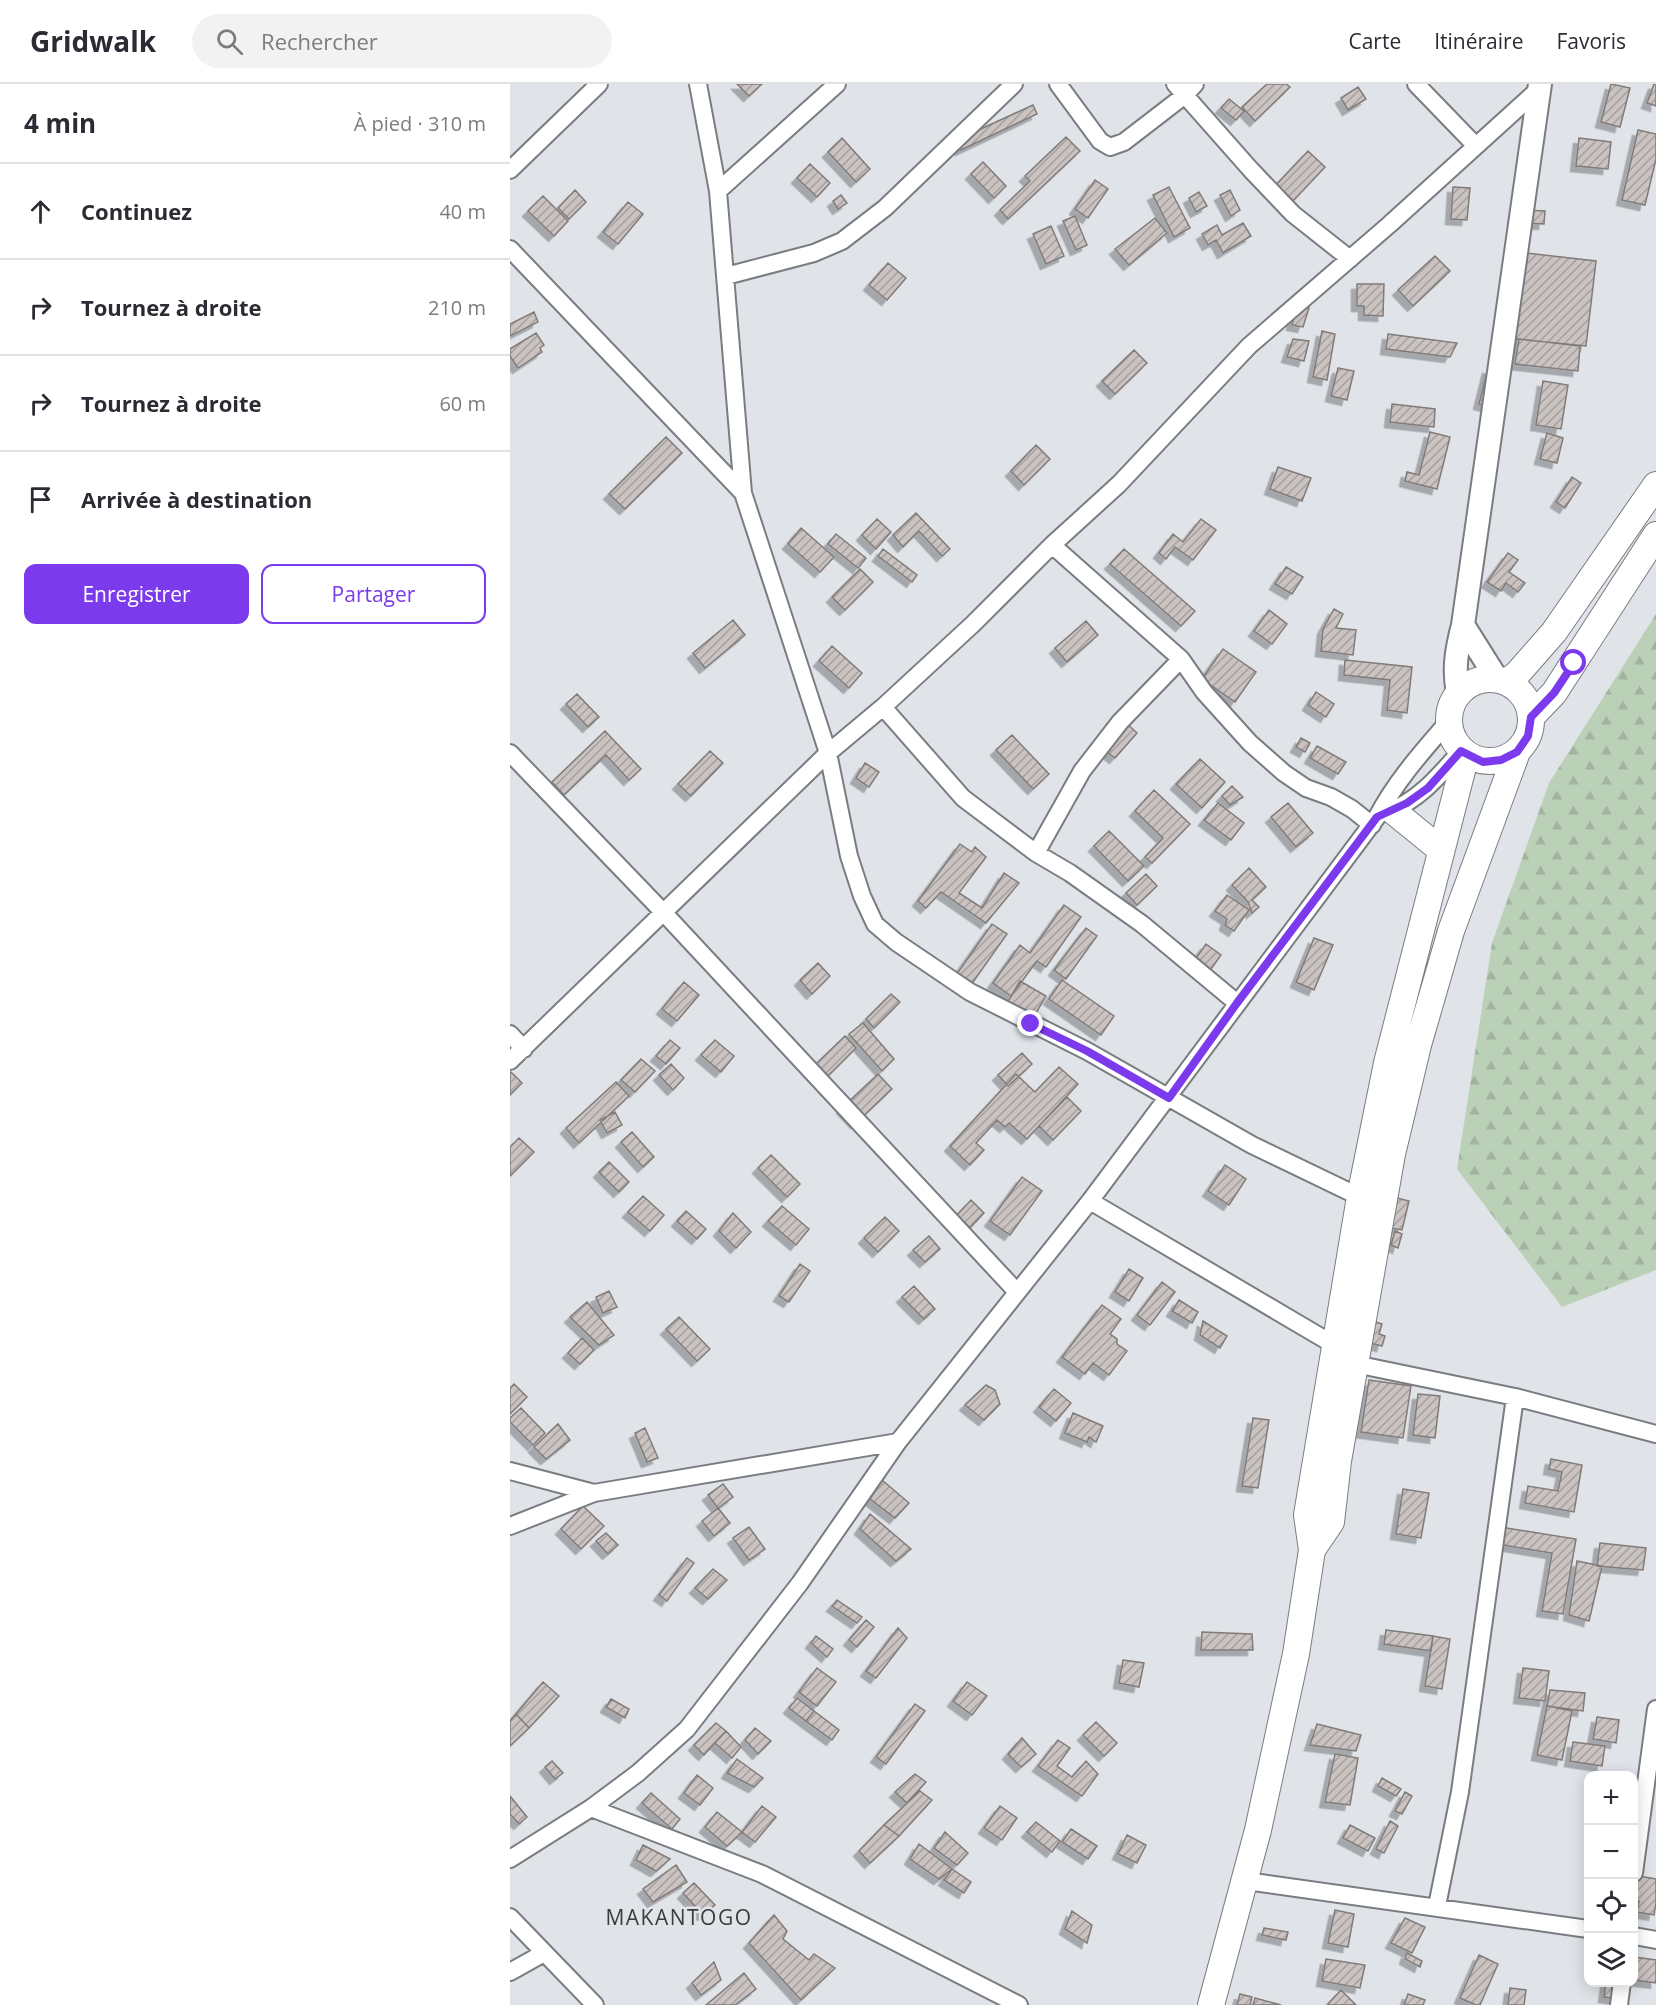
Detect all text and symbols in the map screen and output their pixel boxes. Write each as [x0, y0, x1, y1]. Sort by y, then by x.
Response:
search box [192, 14, 612, 68]
text: Gridwalk [30, 22, 156, 60]
icon: search [213, 25, 246, 58]
text: Rechercher [261, 26, 378, 56]
text: Carte [1348, 27, 1401, 55]
text: Itinéraire [1434, 27, 1523, 55]
text: Favoris [1556, 27, 1626, 55]
text: 4 min [24, 105, 96, 141]
text: À pied · 310 m [354, 110, 486, 137]
icon: ahead [24, 195, 57, 228]
text: Continuez [81, 196, 192, 226]
text: 40 m [439, 198, 486, 225]
icon: right [24, 291, 57, 324]
text: Tournez à droite [81, 292, 262, 322]
text: 210 m [428, 294, 486, 321]
icon: right [24, 387, 57, 420]
text: Tournez à droite [81, 388, 262, 418]
text: 60 m [439, 390, 486, 417]
icon: arrive [24, 483, 57, 516]
text: Arrivée à destination [81, 484, 312, 514]
button: Enregistrer [24, 564, 249, 624]
button: Partager [261, 564, 486, 624]
route start [1560, 649, 1586, 675]
route end [1017, 1010, 1043, 1036]
map controls [1584, 1771, 1638, 1987]
button: + [1584, 1771, 1638, 1825]
button: − [1584, 1825, 1638, 1879]
button: locate [1584, 1879, 1638, 1933]
district label: MAKANTOGO [605, 1903, 753, 1931]
button: layers [1584, 1933, 1638, 1987]

